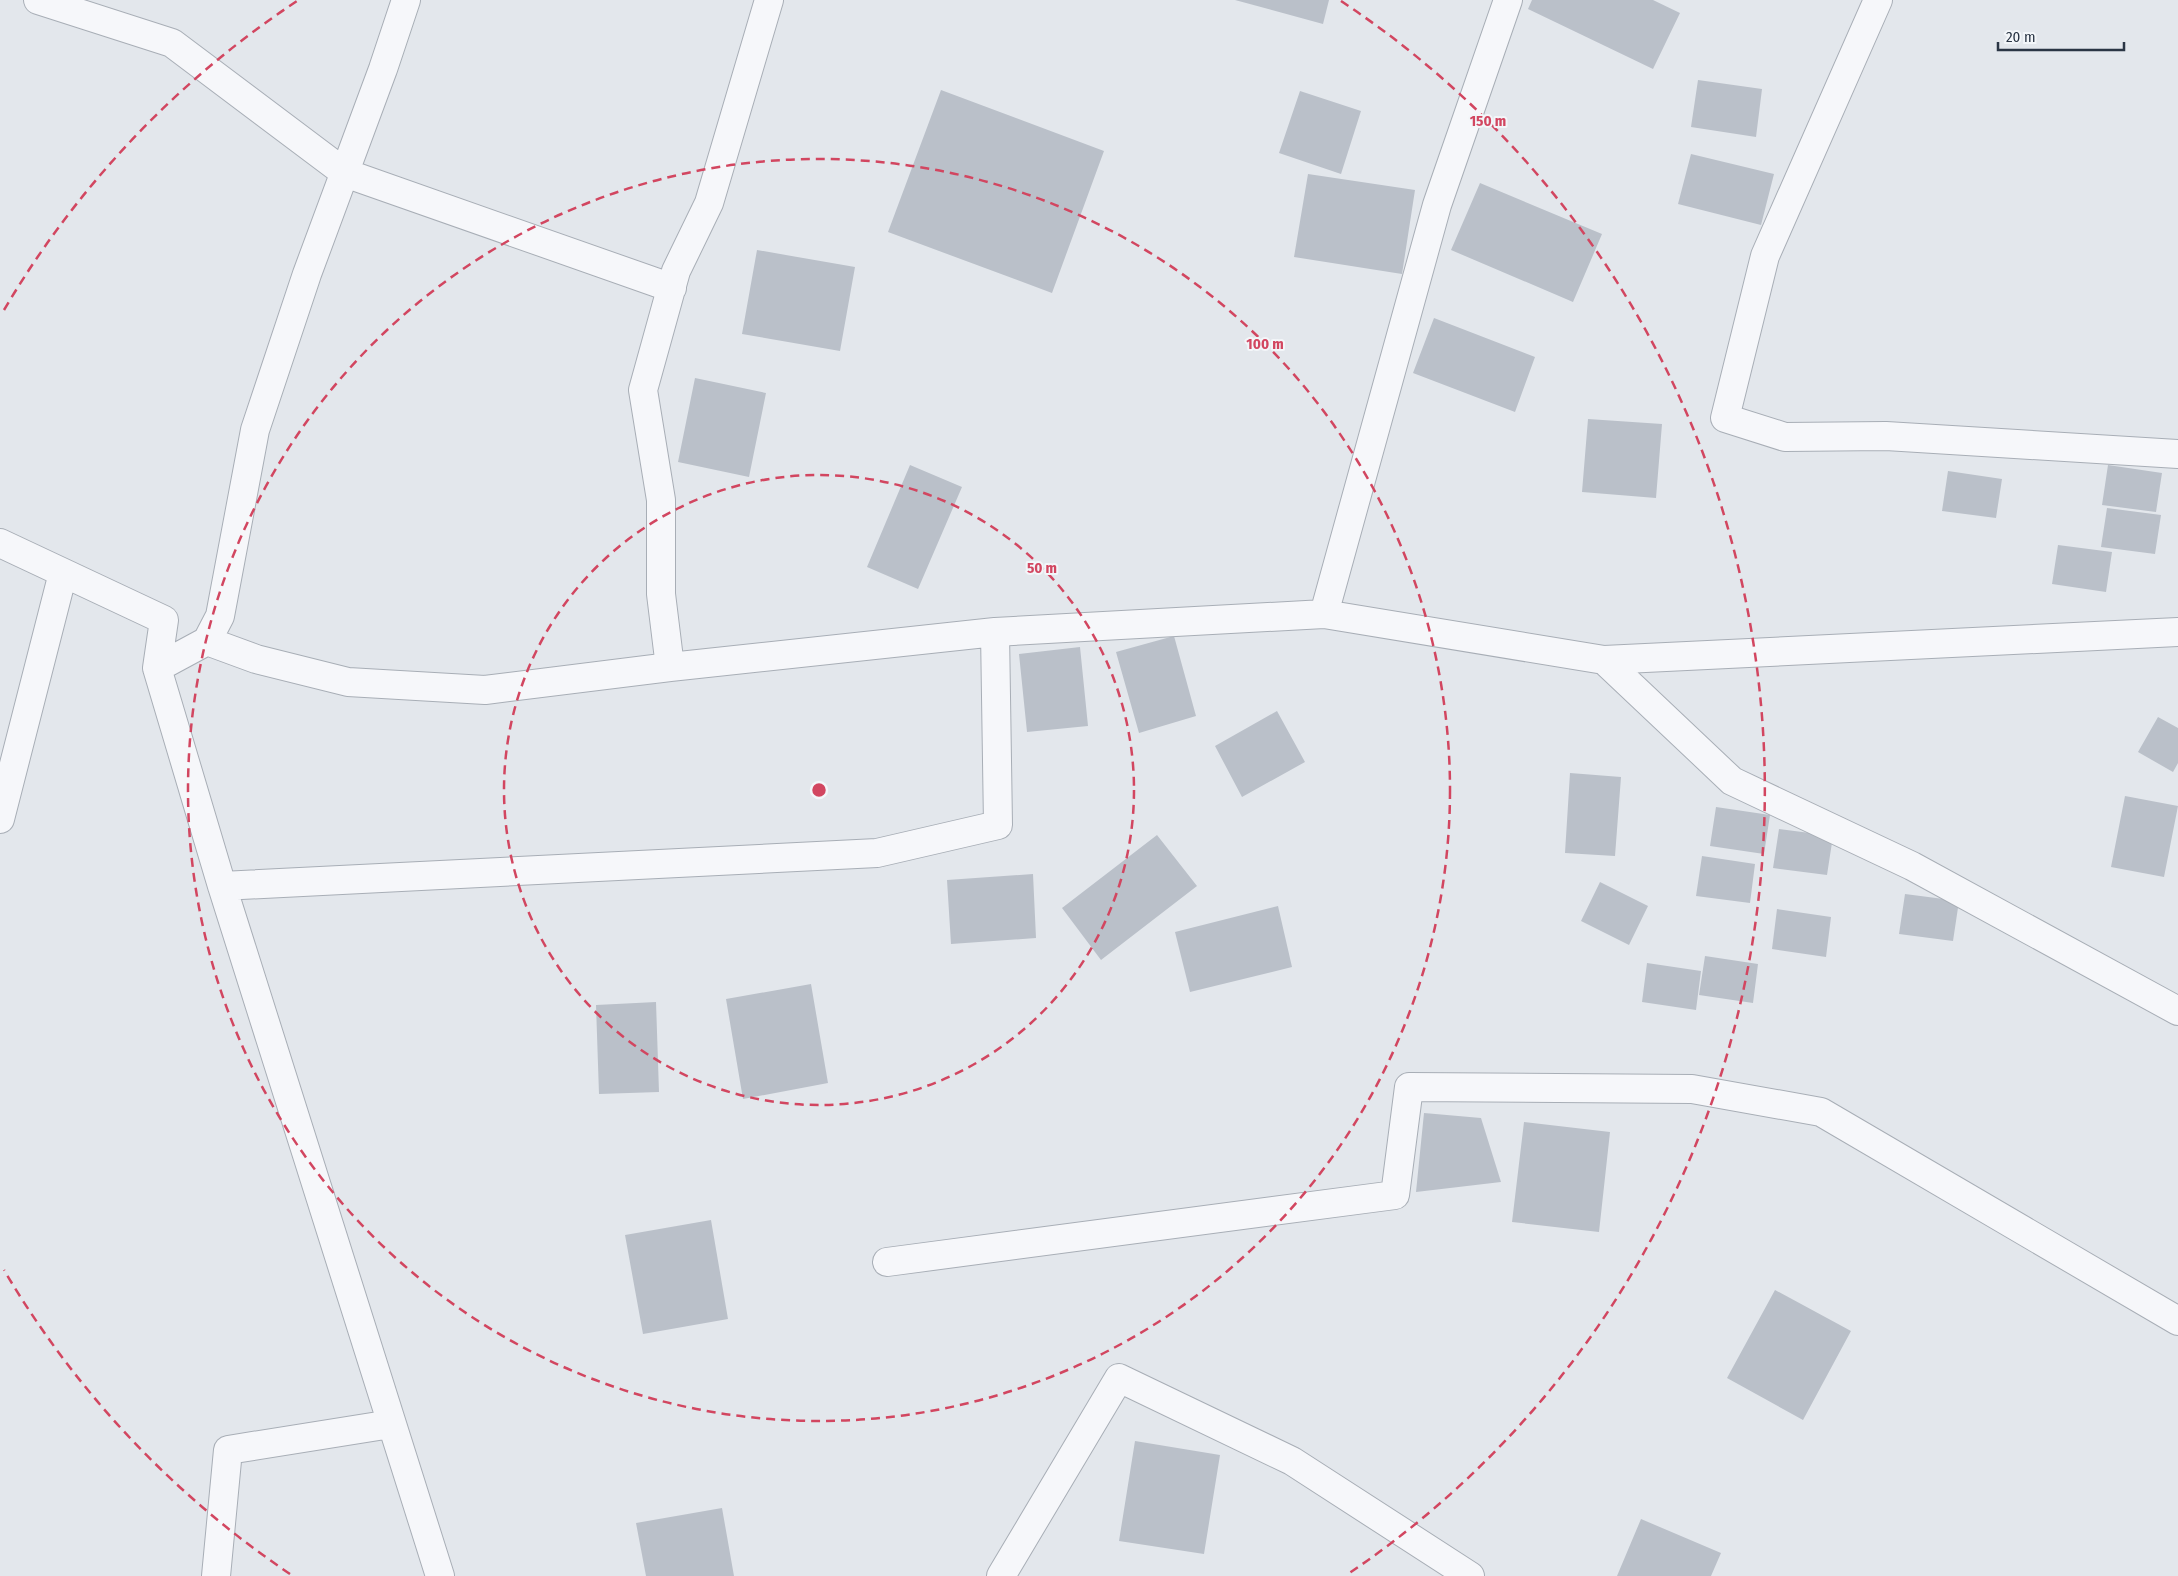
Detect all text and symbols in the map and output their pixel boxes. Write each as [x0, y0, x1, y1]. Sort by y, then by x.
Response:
scale bar [1998, 20, 2124, 52]
text: 20 m [2006, 28, 2036, 46]
text: 150 m [1470, 112, 1506, 130]
text: 100 m [1246, 335, 1284, 353]
text: 50 m [1027, 559, 1057, 577]
centre of rings [810, 781, 828, 799]

